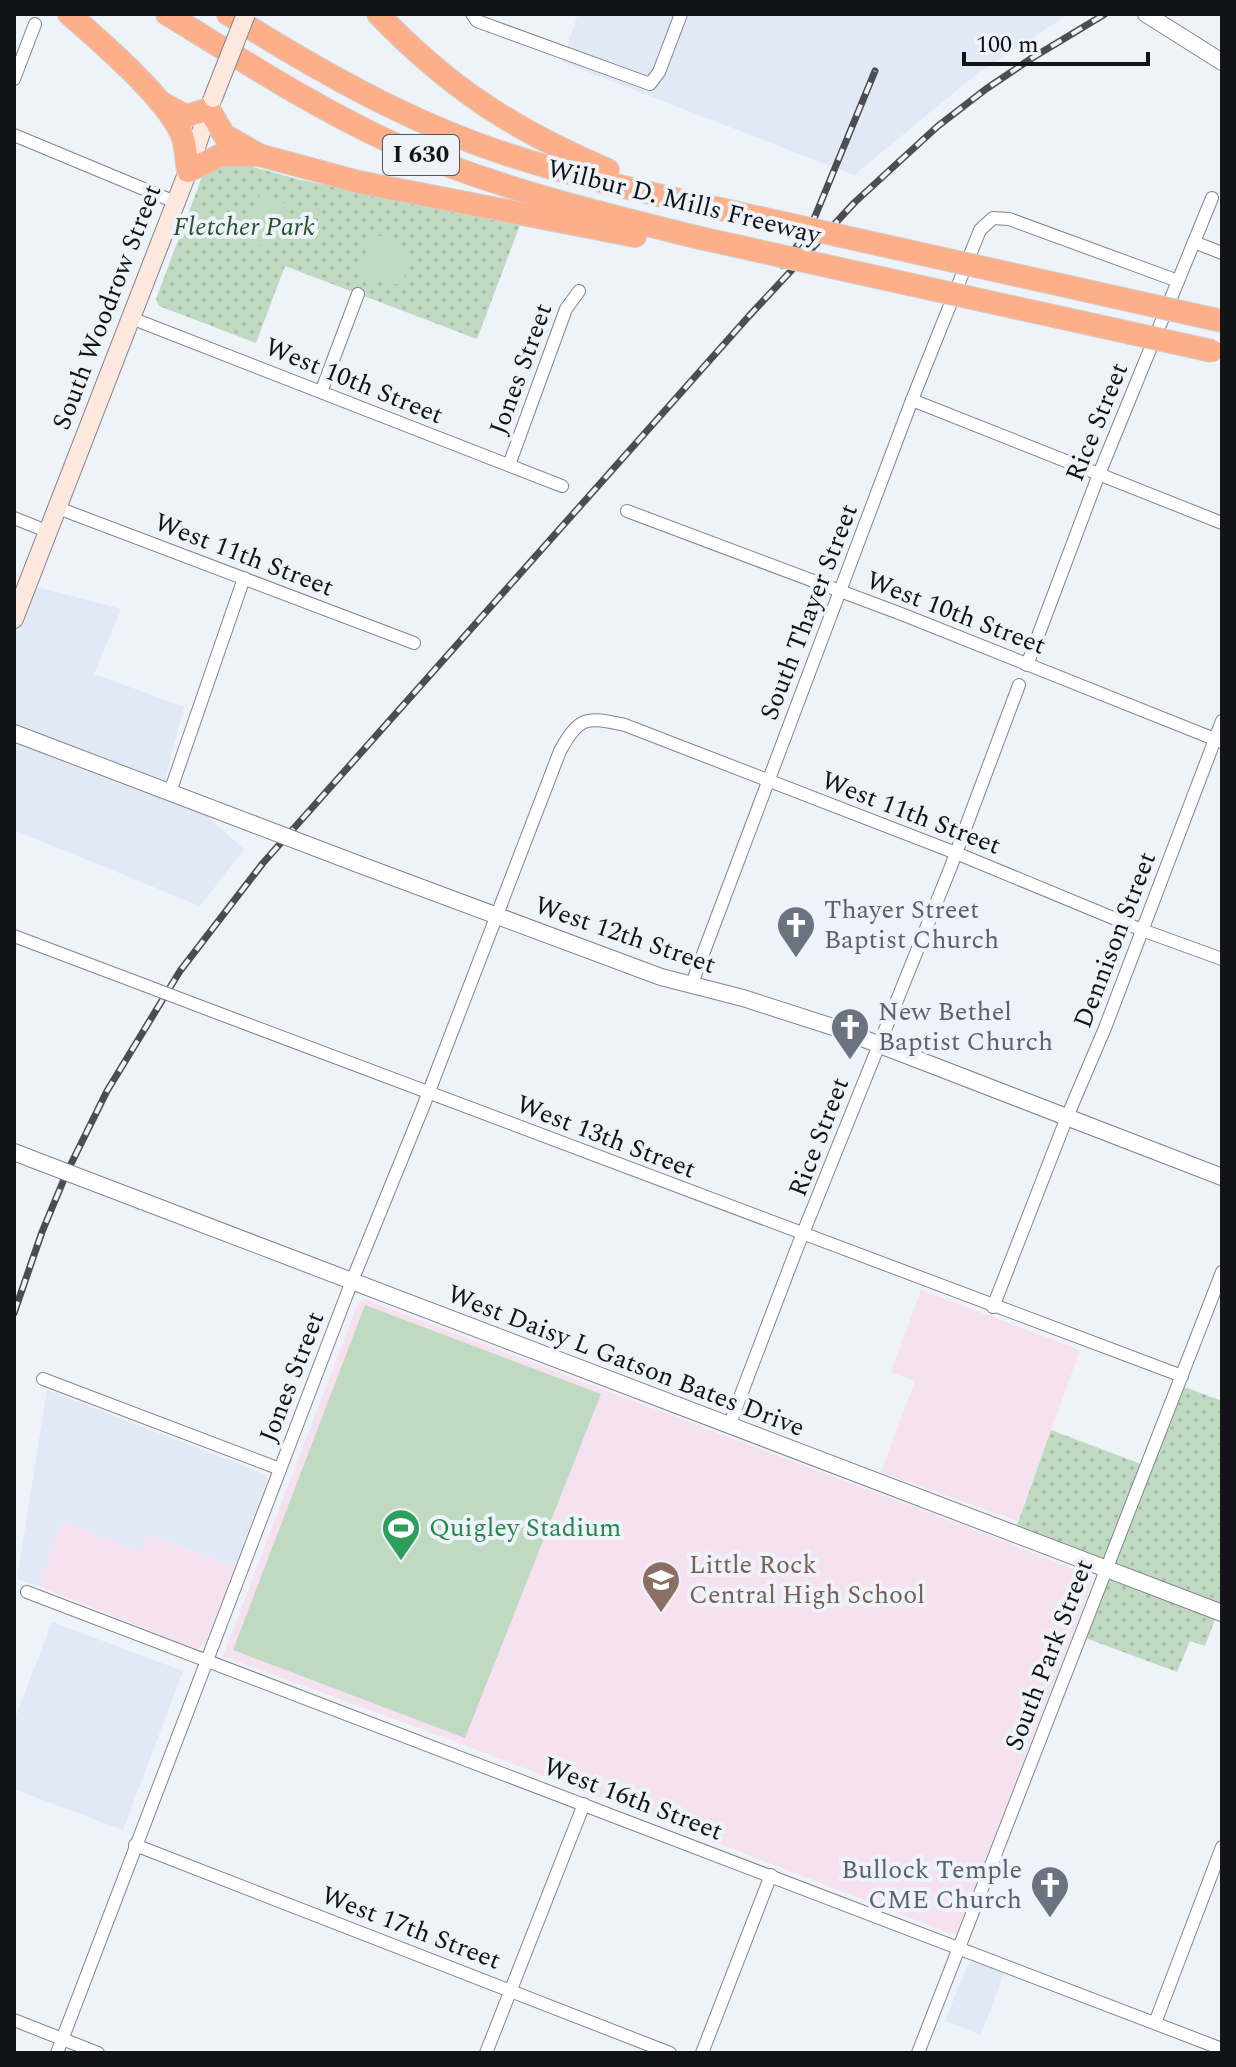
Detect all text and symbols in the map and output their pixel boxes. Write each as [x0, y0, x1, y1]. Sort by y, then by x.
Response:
scale bar [964, 16, 1148, 66]
text: 100 m [976, 27, 1039, 63]
road number: I 630 [383, 135, 459, 175]
street label: Wilbur D. Mills Freeway [543, 149, 826, 256]
street label: South Woodrow Street [42, 178, 172, 436]
park label: Fletcher Park [173, 207, 315, 247]
street label: Jones Street [479, 298, 563, 440]
street label: West 10th Street [259, 327, 449, 435]
street label: Rice Street [1055, 357, 1139, 487]
street label: South Thayer Street [749, 498, 869, 726]
street label: West 11th Street [148, 502, 340, 608]
street label: West 10th Street [860, 560, 1052, 666]
street label: West 11th Street [815, 760, 1007, 866]
street label: Dennison Street [1063, 846, 1167, 1034]
street label: West 12th Street [529, 885, 721, 985]
place label: Thayer Street Baptist Church [824, 890, 999, 960]
church icon: Thayer Street Baptist Church [775, 904, 817, 959]
place label: New Bethel Baptist Church [878, 992, 1053, 1062]
church icon: New Bethel Baptist Church [829, 1006, 871, 1061]
street label: Rice Street [778, 1071, 860, 1203]
street label: West 13th Street [510, 1084, 702, 1190]
street label: West Daisy L Gatson Bates Drive [441, 1274, 811, 1448]
street label: Jones Street [249, 1306, 335, 1448]
sports icon: Quigley Stadium [380, 1507, 422, 1562]
place label: Quigley Stadium [429, 1508, 621, 1548]
place label: Little Rock Central High School [689, 1545, 925, 1615]
street label: South Park Street [994, 1553, 1104, 1757]
school or university icon: Little Rock Central High School [640, 1559, 682, 1614]
street label: West 16th Street [537, 1746, 729, 1852]
place label: Bullock Temple CME Church [841, 1850, 1022, 1920]
church icon: Bullock Temple CME Church [1029, 1864, 1071, 1919]
street label: West 17th Street [315, 1875, 507, 1981]

